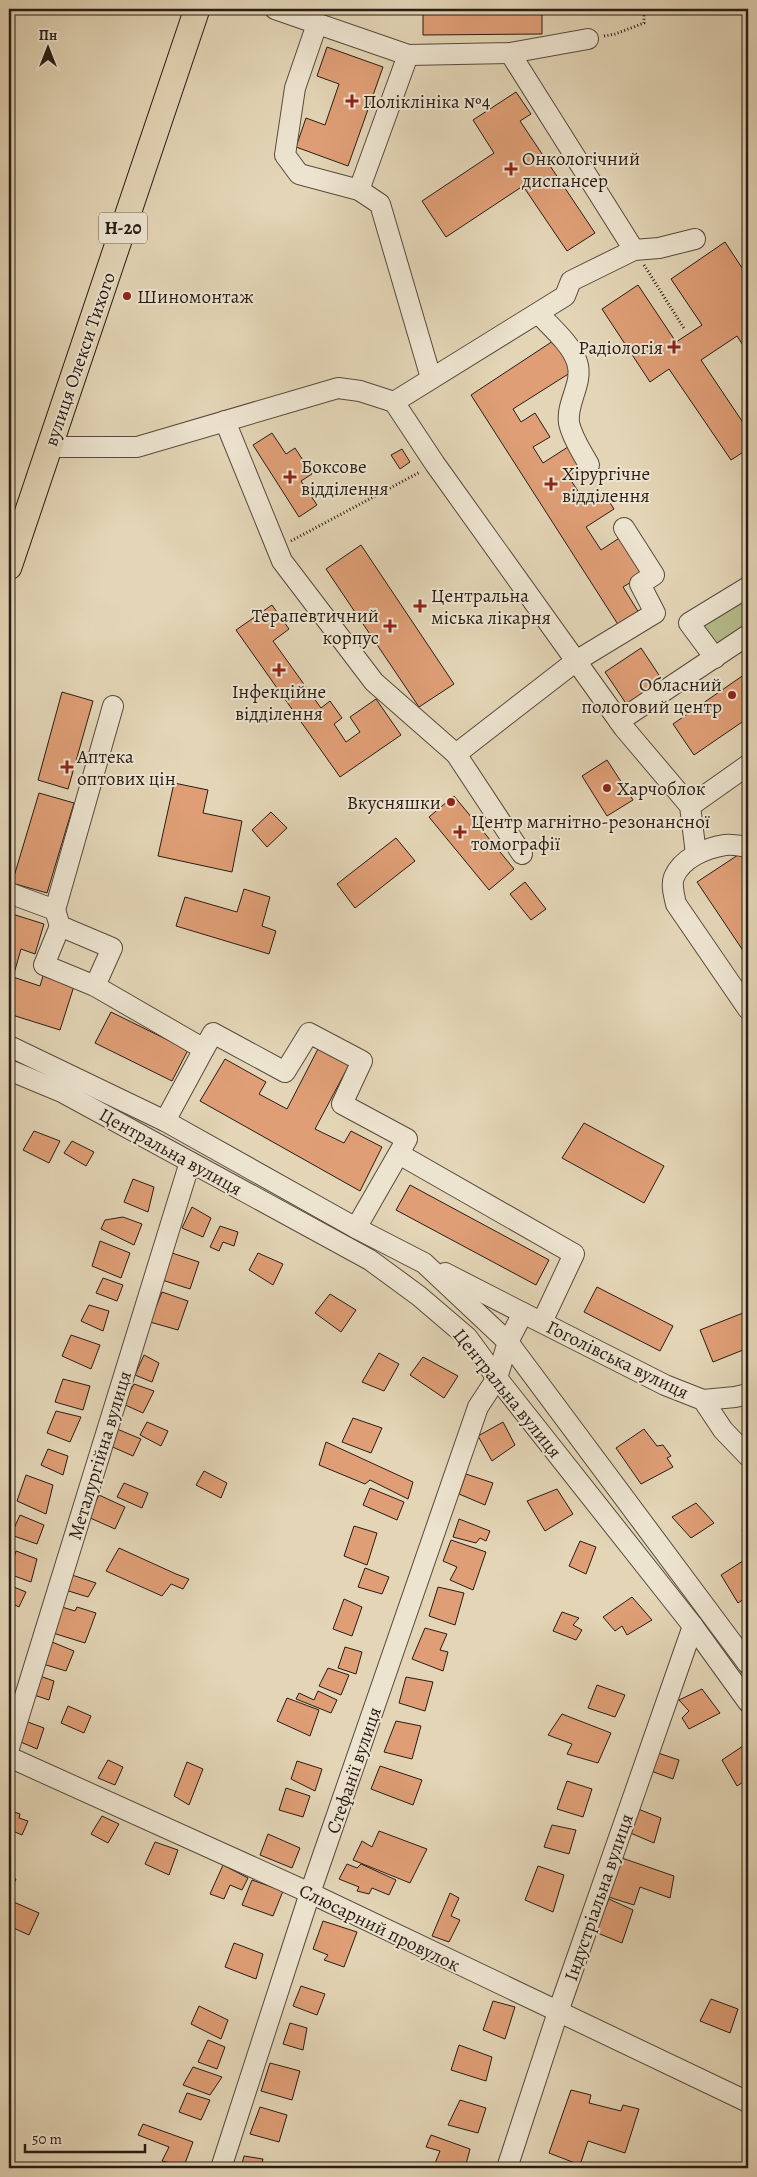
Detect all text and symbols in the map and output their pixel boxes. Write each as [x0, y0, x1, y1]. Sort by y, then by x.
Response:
north arrow [22, 22, 72, 72]
text: Пн [39, 26, 57, 45]
place label: Поліклініка №4 [363, 89, 491, 115]
marker: Поліклініка №4 [345, 94, 359, 108]
place label: Онкологічний диспансер [521, 146, 640, 194]
marker: Онкологічний диспансер [504, 162, 518, 176]
road number: Н-20 [99, 212, 147, 244]
street label: вулиця Олекси Тихого [38, 269, 122, 450]
place label: Шиномонтаж [137, 284, 254, 310]
marker: Шиномонтаж [121, 290, 133, 302]
place label: Радіологія [578, 335, 663, 361]
marker: Радіологія [667, 340, 681, 354]
place label: Боксове відділення [301, 454, 389, 502]
place label: Хірургічне відділення [562, 461, 650, 509]
marker: Боксове відділення [283, 470, 297, 484]
marker: Хірургічне відділення [544, 477, 558, 491]
place label: Центральна міська лікарня [431, 583, 551, 631]
marker: Центральна міська лікарня [413, 599, 427, 613]
place label: Терапевтичний корпус [252, 603, 379, 651]
marker: Терапевтичний корпус [383, 619, 397, 633]
marker: Інфекційне відділення [272, 663, 286, 677]
place label: Обласний пологовий центр [581, 672, 722, 720]
place label: Інфекційне відділення [232, 679, 326, 727]
marker: Обласний пологовий центр [726, 689, 738, 701]
place label: Аптека оптових цін [76, 744, 176, 792]
marker: Аптека оптових цін [61, 761, 73, 773]
place label: Харчоблок [617, 776, 706, 802]
marker: Харчоблок [601, 782, 613, 794]
place label: Вкусняшки [347, 790, 441, 816]
marker: Вкусняшки [445, 796, 457, 808]
place label: Центр магнітно-резонансної томографії [471, 809, 711, 857]
marker: Центр магнітно-резонансної томографії [453, 825, 467, 839]
street label: Центральна вулиця [94, 1102, 247, 1202]
street label: Гоголівська вулиця [542, 1314, 693, 1406]
street label: Центральна вулиця [447, 1323, 568, 1464]
street label: Металургійна вулиця [62, 1368, 138, 1543]
street label: Стефанії вулиця [320, 1703, 388, 1837]
street label: Індустріальна вулиця [558, 1810, 640, 1984]
street label: Слюсарний провулок [295, 1878, 465, 1978]
scale bar [25, 2122, 145, 2154]
text: 50 m [32, 2129, 62, 2149]

